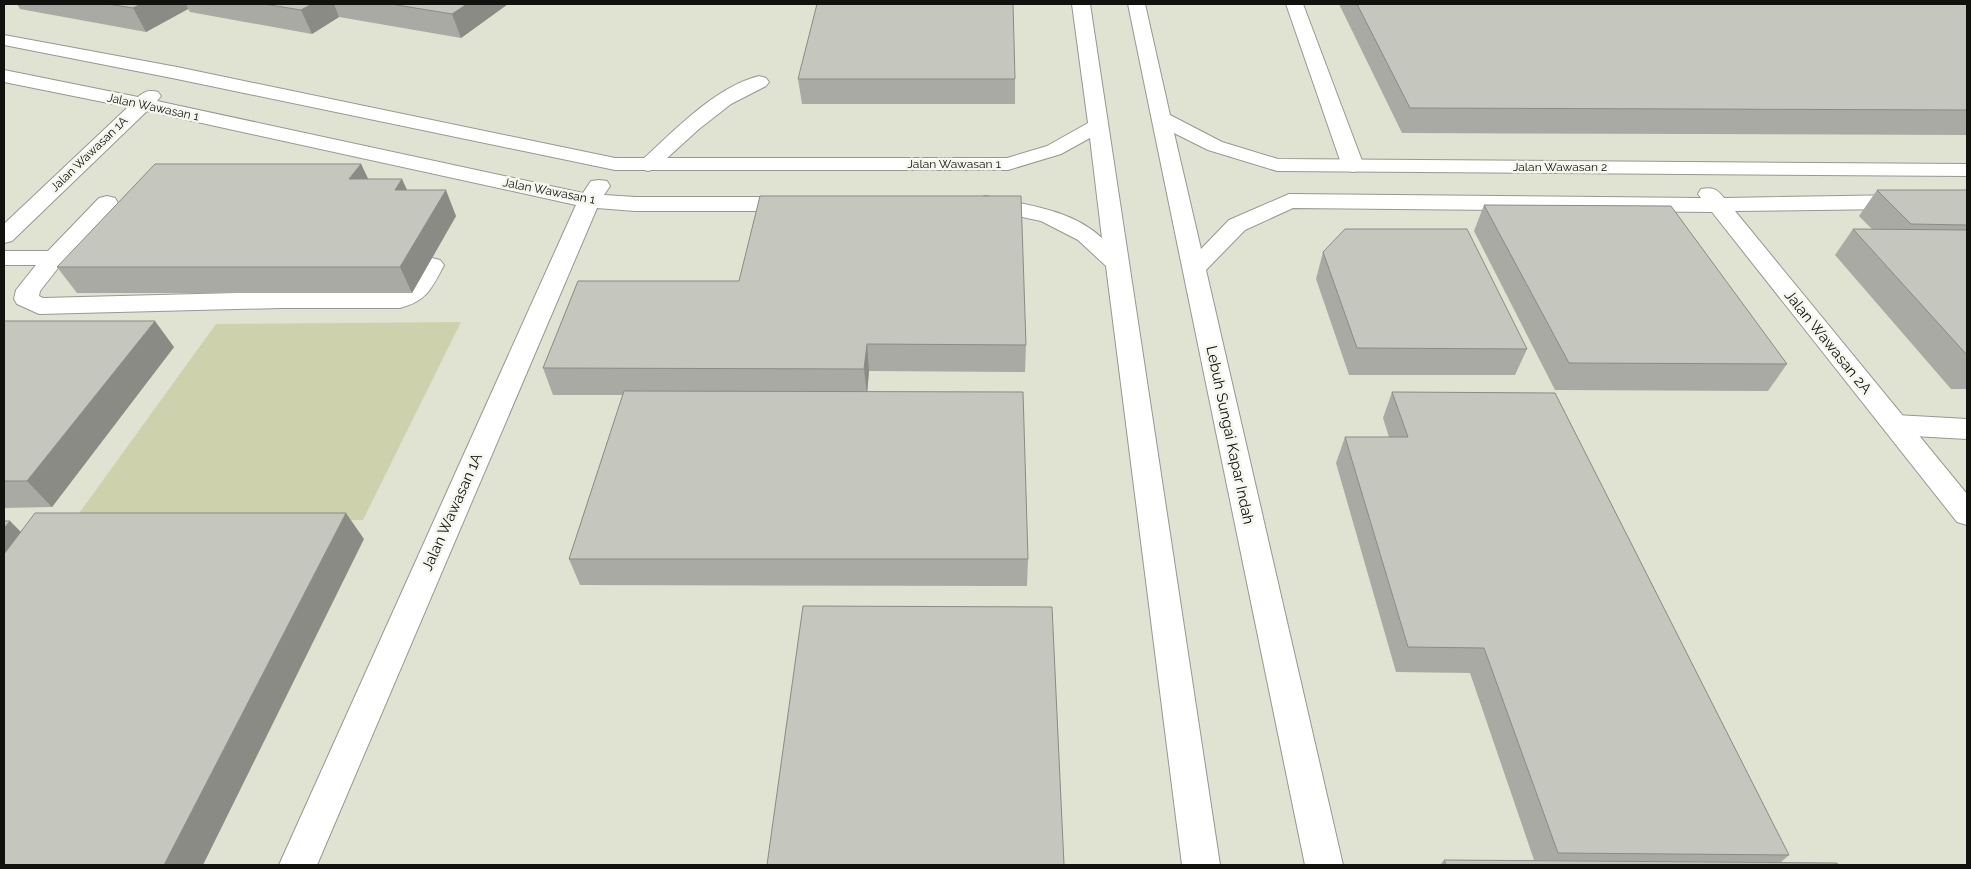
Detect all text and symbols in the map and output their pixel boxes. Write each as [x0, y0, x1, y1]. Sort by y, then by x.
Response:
street label: Jalan Wawasan 1 [106, 90, 200, 124]
street label: Jalan Wawasan 1A [48, 114, 130, 194]
street label: Jalan Wawasan 1 [907, 157, 1001, 171]
street label: Jalan Wawasan 2 [1513, 160, 1607, 174]
street label: Jalan Wawasan 1 [502, 175, 596, 207]
street label: Jalan Wawasan 2A [1781, 286, 1875, 398]
street label: Lebuh Sungai Kapar Indah [1202, 344, 1258, 526]
street label: Jalan Wawasan 1A [418, 450, 486, 574]

